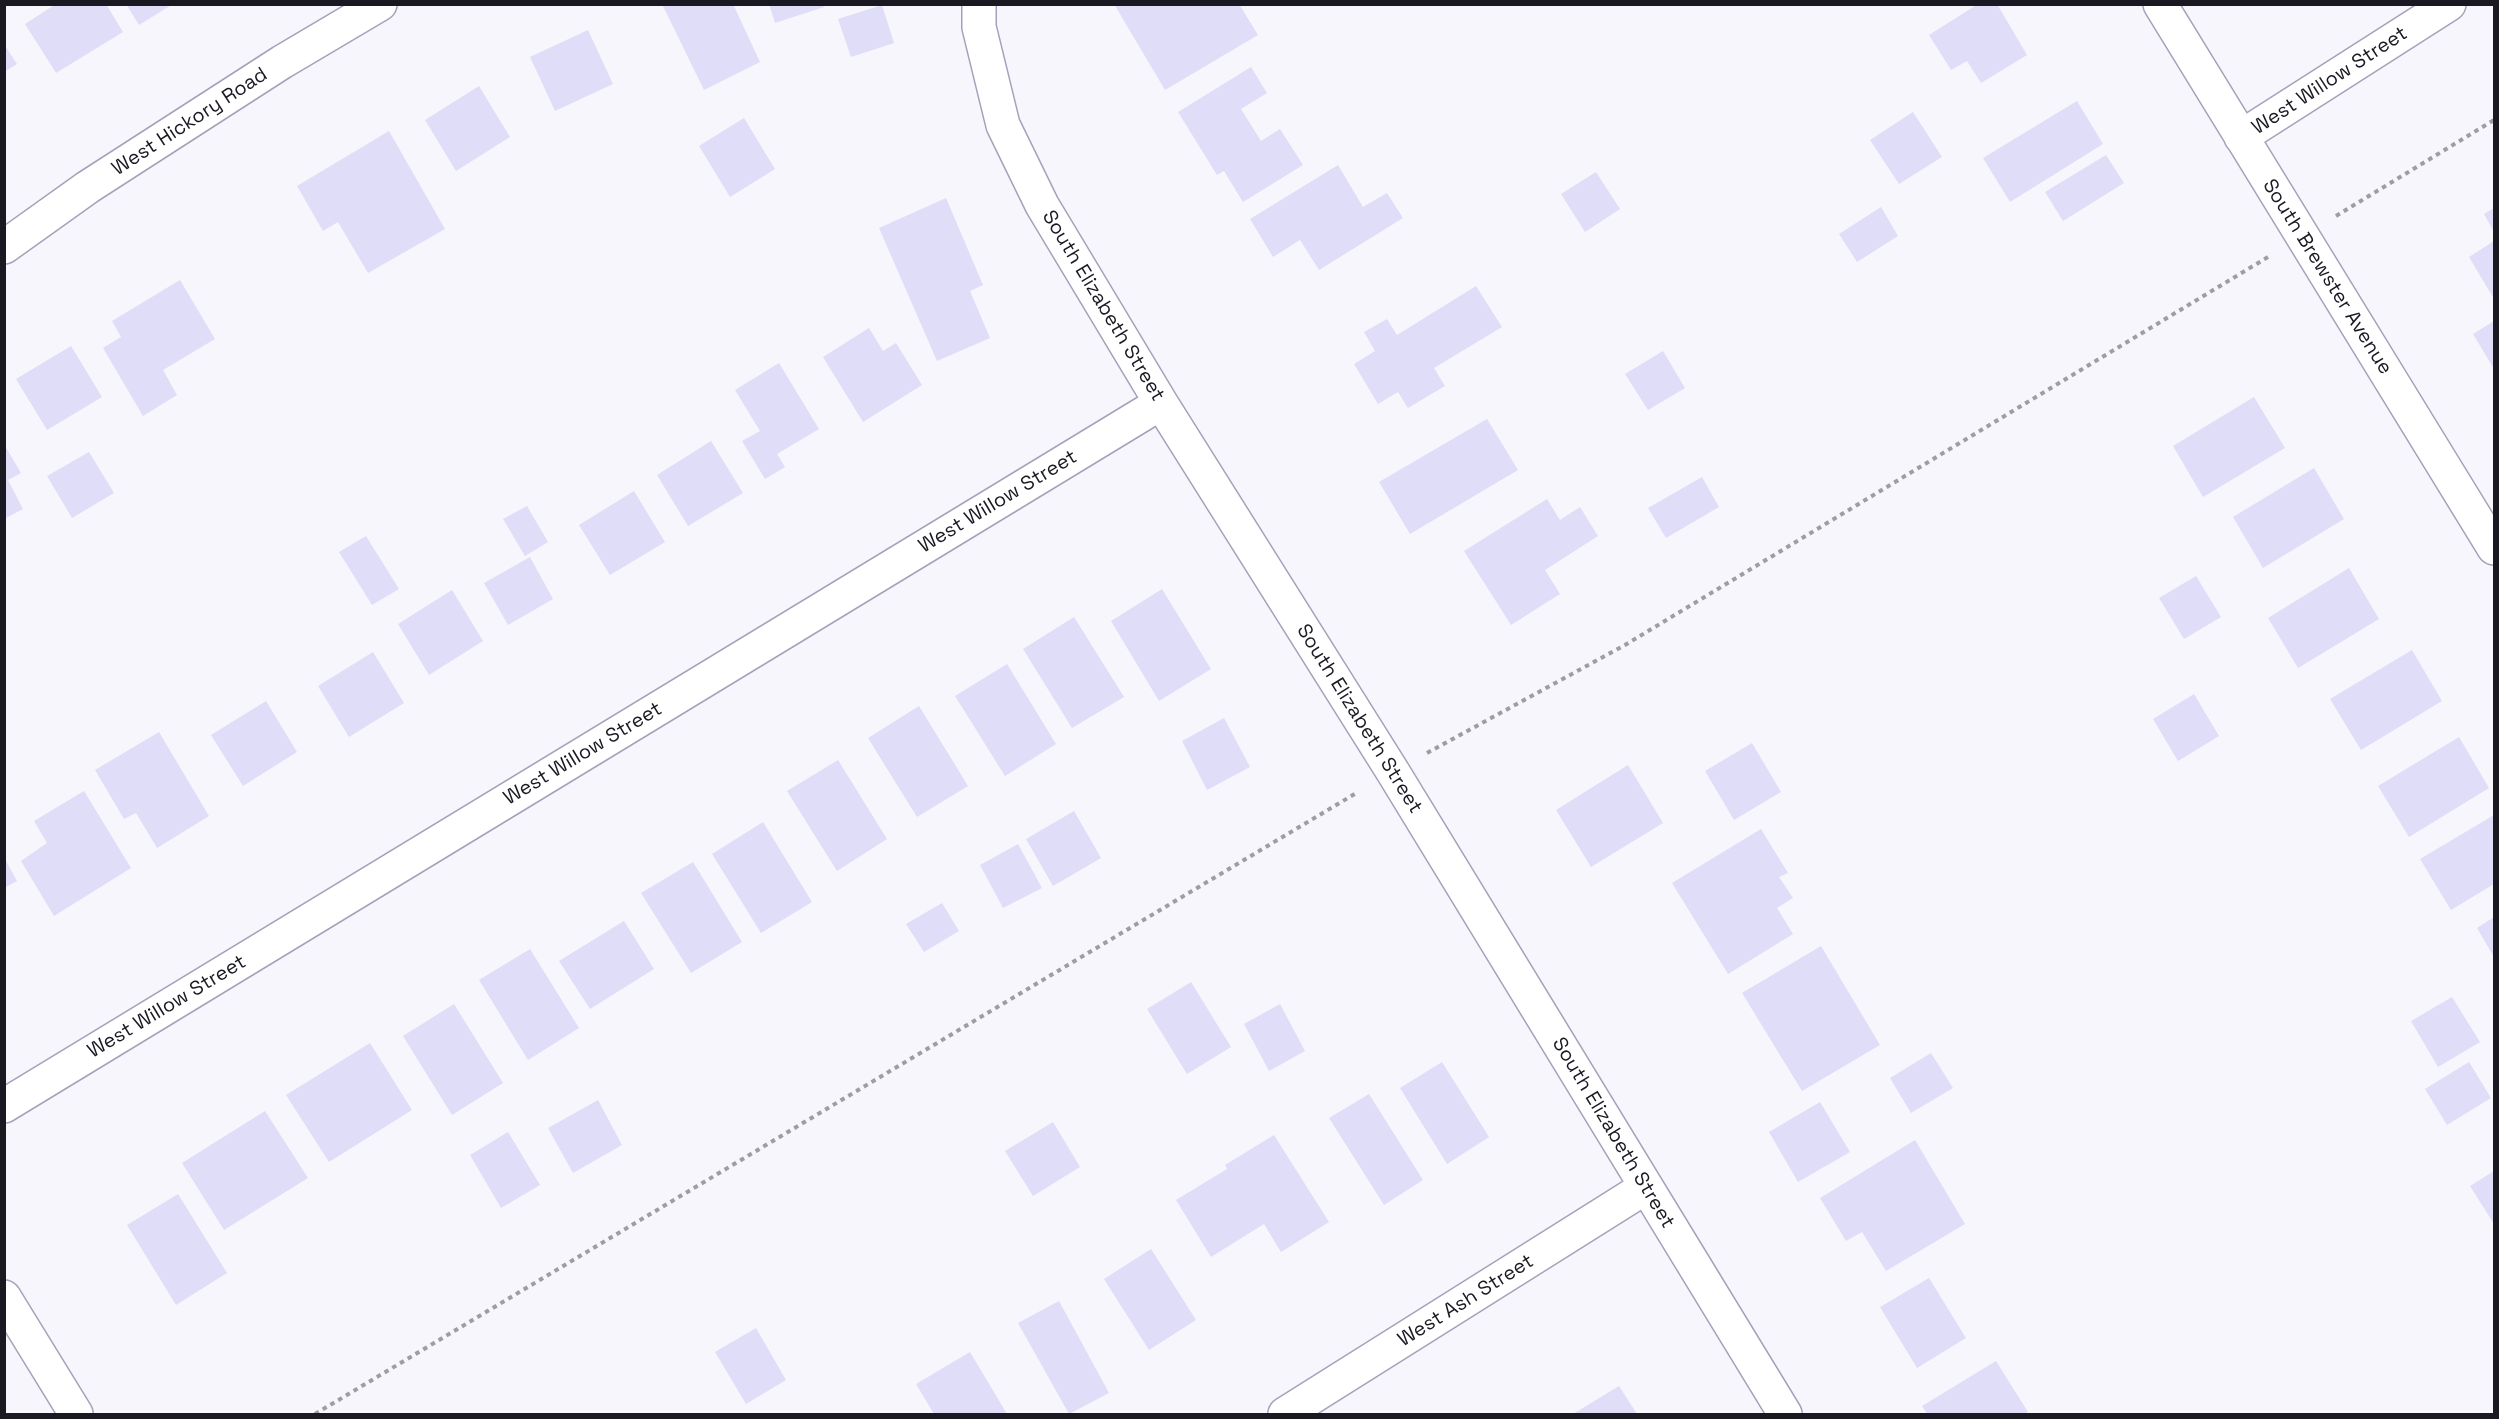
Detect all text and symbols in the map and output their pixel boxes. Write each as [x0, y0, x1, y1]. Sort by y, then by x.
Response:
street label: West Willow Street [2248, 22, 2412, 140]
street label: West Hickory Road [108, 63, 272, 181]
street label: South Brewster Avenue [2257, 175, 2397, 379]
street label: South Elizabeth Street [1036, 206, 1170, 406]
street label: West Willow Street [915, 445, 1081, 559]
street label: South Elizabeth Street [1291, 620, 1427, 818]
street label: West Willow Street [500, 697, 666, 811]
street label: West Willow Street [84, 950, 250, 1064]
street label: South Elizabeth Street [1546, 1033, 1680, 1233]
street label: West Ash Street [1394, 1250, 1538, 1352]

